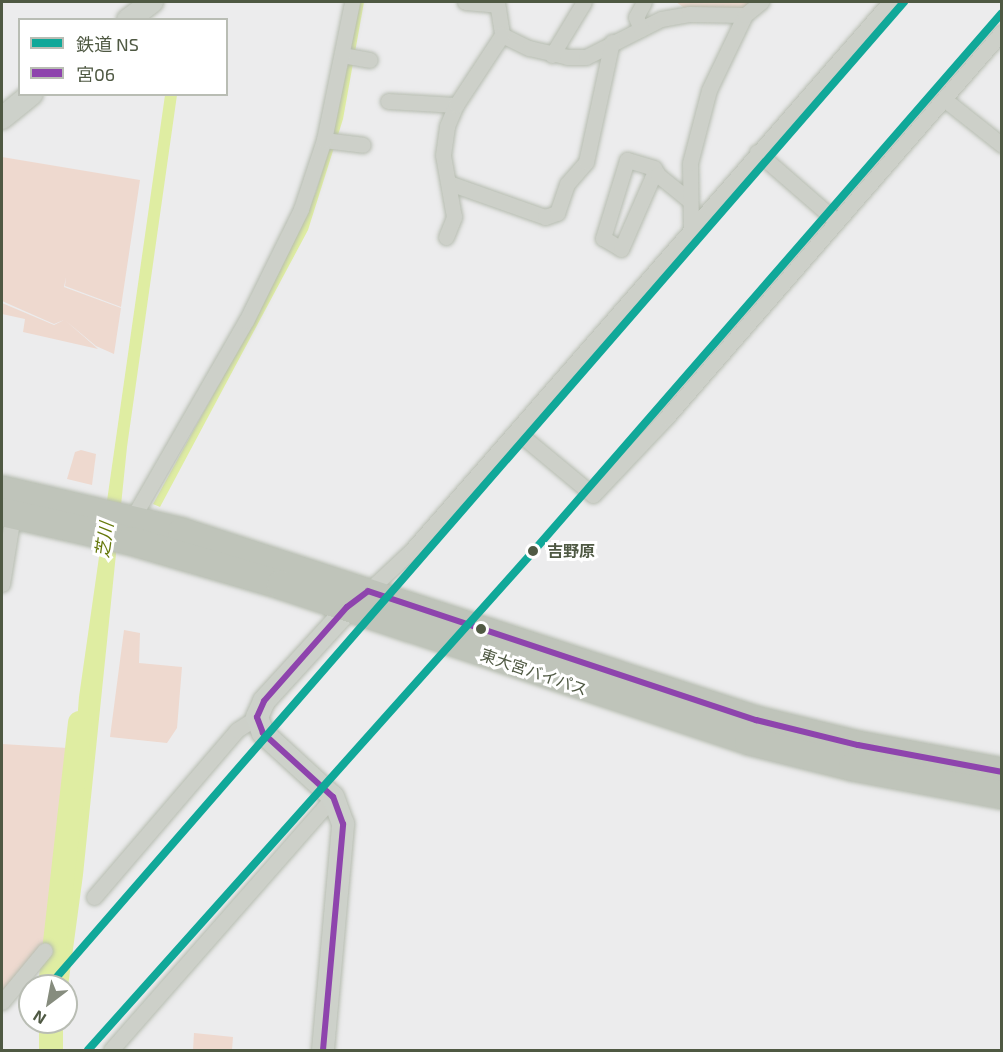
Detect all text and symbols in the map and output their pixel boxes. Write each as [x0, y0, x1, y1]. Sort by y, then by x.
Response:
legend [18, 18, 228, 96]
text: 鉄道 NS [76, 33, 139, 55]
text: 宮06 [76, 63, 115, 85]
water label: 芝川 [91, 521, 117, 559]
place label: 吉野原 [547, 541, 595, 561]
marker: 吉野原 [524, 542, 542, 560]
unlabelled marker [475, 623, 487, 635]
street label: 東大宮バイパス [478, 645, 590, 699]
north arrow [18, 974, 78, 1034]
text: N [29, 1007, 49, 1029]

